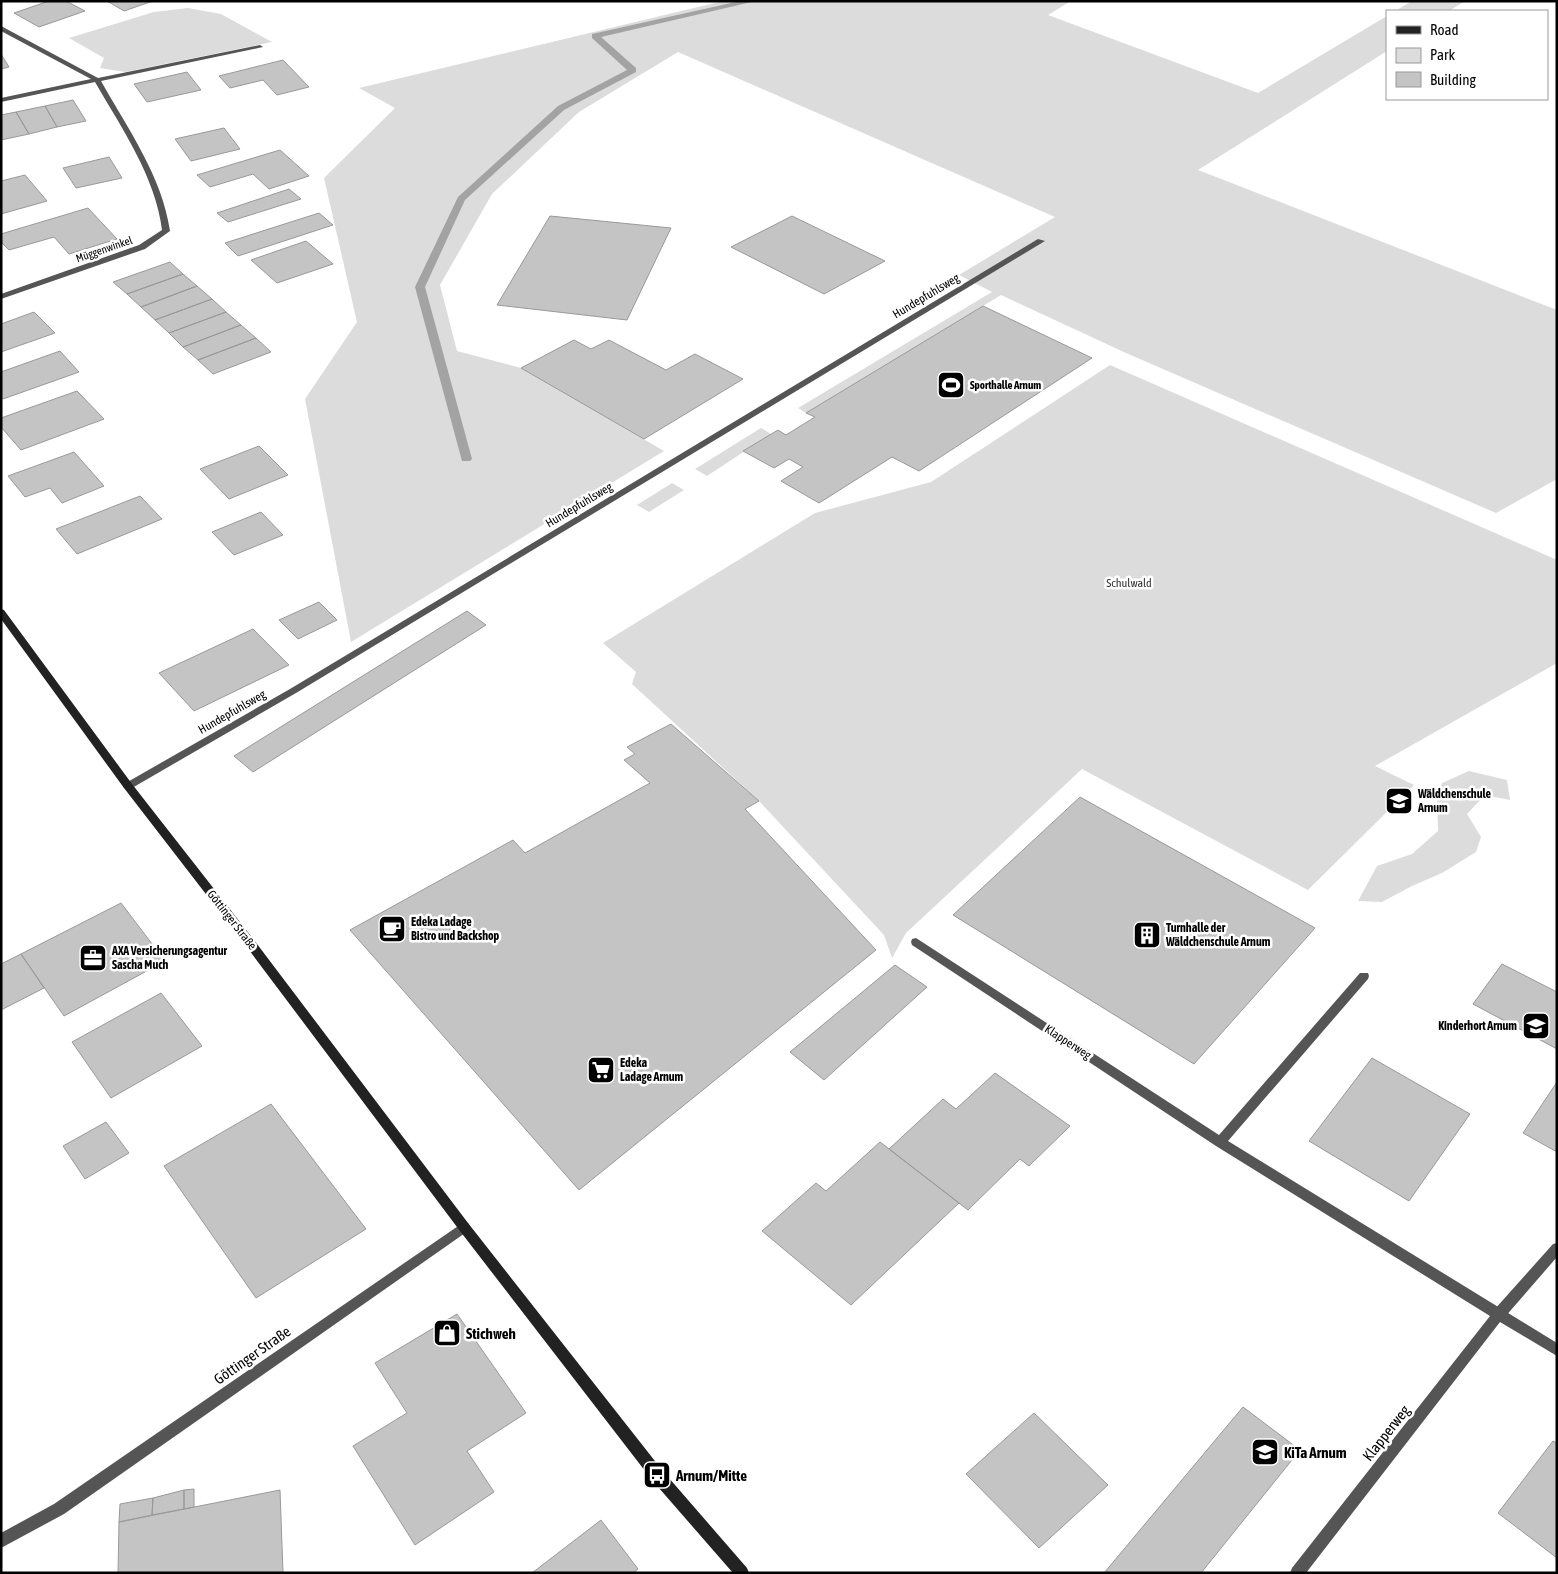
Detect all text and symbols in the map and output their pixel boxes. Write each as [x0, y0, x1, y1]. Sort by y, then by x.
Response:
legend [1386, 10, 1548, 100]
text: Road [1430, 21, 1459, 38]
text: Park [1430, 46, 1455, 63]
text: Building [1430, 71, 1476, 88]
street label: Müggenwinkel [74, 234, 134, 264]
street label: Hundepfuhlsweg [890, 270, 963, 321]
sports icon: Sporthalle Arnum [936, 370, 966, 400]
place label: Sporthalle Arnum [970, 379, 1041, 391]
street label: Hundepfuhlsweg [543, 479, 616, 530]
park label: Schulwald [1106, 576, 1152, 590]
street label: Hundepfuhlsweg [196, 687, 269, 737]
school or university icon: Wäldchenschule Arnum [1384, 786, 1414, 816]
place label: Wäldchenschule Arnum [1417, 787, 1492, 815]
street label: Göttinger Straße [204, 888, 260, 952]
cafe icon: Edeka Ladage Bistro und Backshop [377, 914, 407, 944]
place label: Edeka Ladage Bistro und Backshop [411, 915, 500, 943]
building icon: Turnhalle der Wäldchenschule Arnum [1132, 920, 1162, 950]
place label: Turnhalle der Wäldchenschule Arnum [1165, 921, 1271, 949]
office icon: AXA Versicherungsagentur Sascha Much [78, 943, 108, 973]
place label: AXA Versicherungsagentur Sascha Much [111, 944, 228, 972]
school or university icon: Kinderhort Arnum [1521, 1011, 1551, 1041]
place label: Kinderhort Arnum [1438, 1019, 1517, 1033]
street label: Klapperweg [1042, 1022, 1095, 1063]
supermarket icon: Edeka Ladage Arnum [586, 1055, 616, 1085]
place label: Edeka Ladage Arnum [620, 1056, 684, 1084]
shop icon: Stichweh [432, 1318, 462, 1348]
street label: Göttinger Straße [211, 1322, 294, 1388]
place label: Stichweh [466, 1325, 516, 1342]
street label: Klapperweg [1359, 1401, 1413, 1464]
school or university icon: KiTa Arnum [1250, 1437, 1280, 1467]
place label: KiTa Arnum [1284, 1444, 1347, 1461]
bus stop icon: Arnum/Mitte [642, 1460, 672, 1490]
place label: Arnum/Mitte [675, 1467, 747, 1484]

